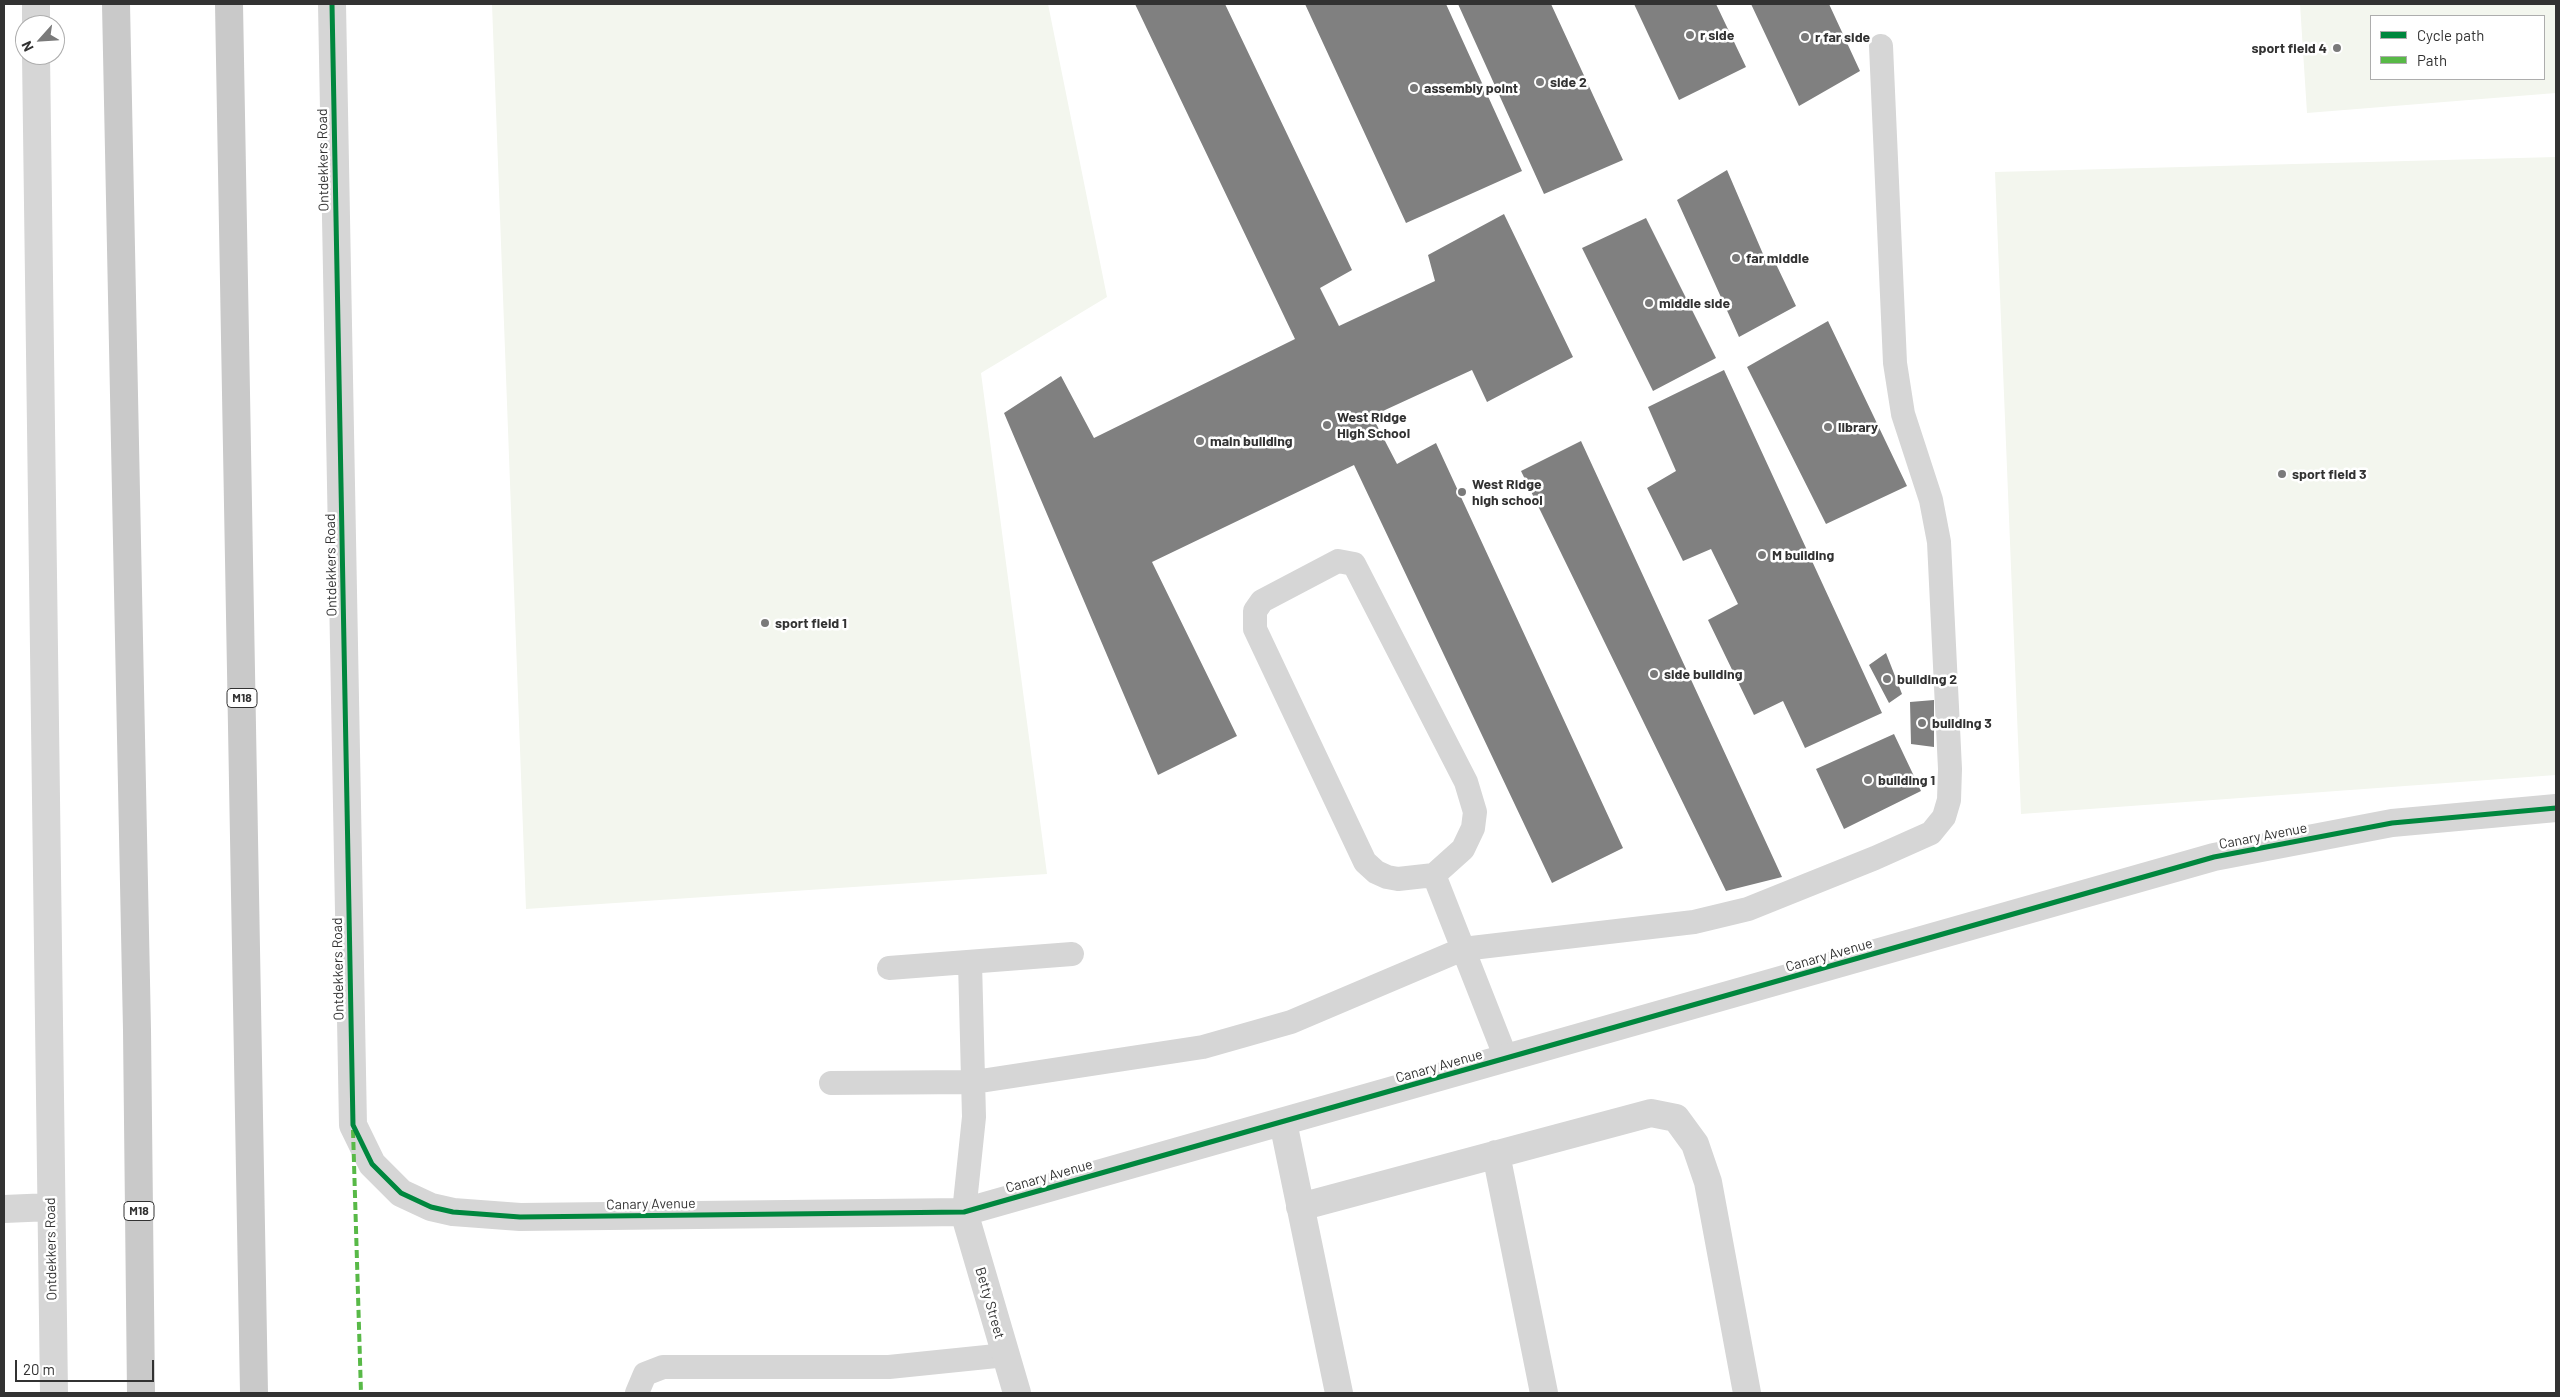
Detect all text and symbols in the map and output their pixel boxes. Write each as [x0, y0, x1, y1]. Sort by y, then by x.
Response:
north arrow [15, 15, 65, 65]
legend [2370, 15, 2545, 80]
text: Cycle path [2417, 26, 2484, 44]
place label: r side [1700, 27, 1734, 43]
marker: r side [1684, 29, 1696, 41]
place label: r far side [1815, 29, 1870, 45]
marker: r far side [1799, 31, 1811, 43]
text: N [17, 38, 37, 54]
place label: sport field 4 [2251, 40, 2327, 56]
marker: sport field 4 [2331, 42, 2343, 54]
text: Path [2417, 51, 2447, 69]
place label: side 2 [1550, 74, 1587, 90]
marker: side 2 [1534, 76, 1546, 88]
place label: assembly point [1424, 80, 1518, 96]
marker: assembly point [1408, 82, 1420, 94]
street label: Ontdekkers Road [314, 108, 332, 212]
place label: far middle [1746, 250, 1809, 266]
marker: far middle [1730, 252, 1742, 264]
place label: middle side [1659, 295, 1730, 311]
marker: middle side [1643, 297, 1655, 309]
place label: West Ridge High School [1337, 409, 1410, 442]
marker: West Ridge High School [1321, 419, 1333, 431]
place label: library [1838, 419, 1878, 435]
marker: library [1822, 421, 1834, 433]
place label: main building [1210, 433, 1293, 449]
marker: main building [1194, 435, 1206, 447]
place label: sport field 3 [2292, 466, 2367, 482]
marker: sport field 3 [2276, 468, 2288, 480]
place label: West Ridge high school [1472, 476, 1543, 508]
marker: West Ridge high school [1456, 486, 1468, 498]
street label: Ontdekkers Road [322, 513, 340, 617]
place label: M building [1772, 547, 1834, 563]
marker: M building [1756, 549, 1768, 561]
place label: sport field 1 [775, 615, 847, 631]
marker: sport field 1 [759, 617, 771, 629]
place label: side building [1664, 666, 1742, 682]
marker: side building [1648, 668, 1660, 680]
place label: building 2 [1897, 671, 1957, 687]
marker: building 2 [1881, 673, 1893, 685]
road number: M18 [227, 688, 257, 708]
place label: building 3 [1932, 715, 1992, 731]
marker: building 3 [1916, 717, 1928, 729]
place label: building 1 [1878, 772, 1935, 788]
marker: building 1 [1862, 774, 1874, 786]
street label: Canary Avenue [2217, 819, 2309, 853]
street label: Ontdekkers Road [329, 917, 347, 1021]
street label: Canary Avenue [1784, 935, 1874, 975]
street label: Canary Avenue [1394, 1046, 1484, 1086]
street label: Canary Avenue [1004, 1156, 1094, 1196]
street label: Canary Avenue [606, 1195, 696, 1213]
street label: Ontdekkers Road [42, 1197, 60, 1301]
road number: M18 [124, 1202, 154, 1220]
street label: Betty Street [972, 1265, 1008, 1341]
scale bar [18, 1350, 156, 1382]
text: 20 m [23, 1360, 55, 1378]

